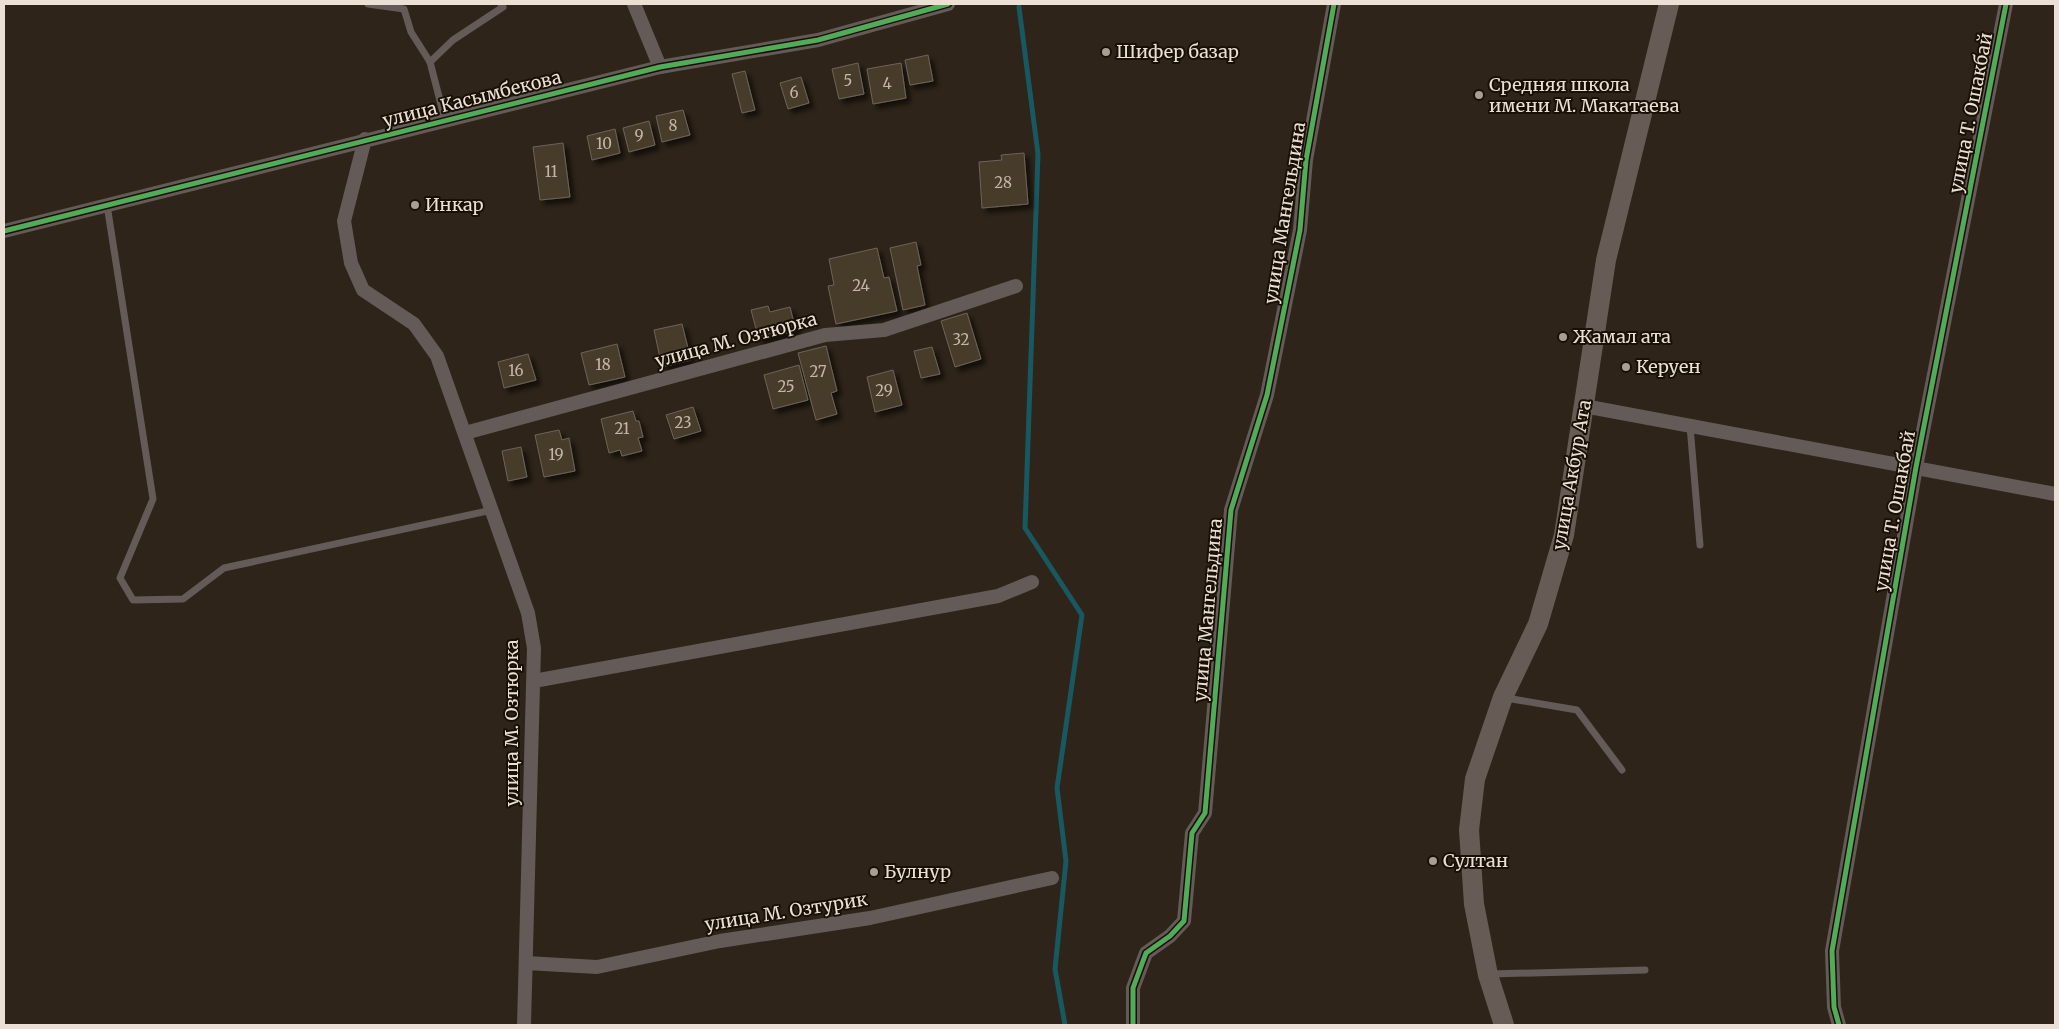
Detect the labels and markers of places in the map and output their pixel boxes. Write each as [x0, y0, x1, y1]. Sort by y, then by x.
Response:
place label: Шифер базар [1116, 40, 1239, 63]
marker: Шифер базар [1100, 46, 1112, 58]
place label: Средняя школа имени М. Макатаева [1489, 73, 1680, 117]
marker: Средняя школа имени М. Макатаева [1473, 89, 1485, 101]
place label: Инкар [425, 193, 484, 216]
marker: Инкар [409, 199, 421, 211]
place label: Жамал ата [1573, 325, 1671, 348]
marker: Жамал ата [1557, 331, 1569, 343]
place label: Керуен [1636, 355, 1701, 378]
marker: Керуен [1620, 361, 1632, 373]
place label: Султан [1443, 849, 1508, 872]
marker: Султан [1427, 855, 1439, 867]
place label: Булнур [884, 860, 951, 883]
marker: Булнур [868, 866, 880, 878]

